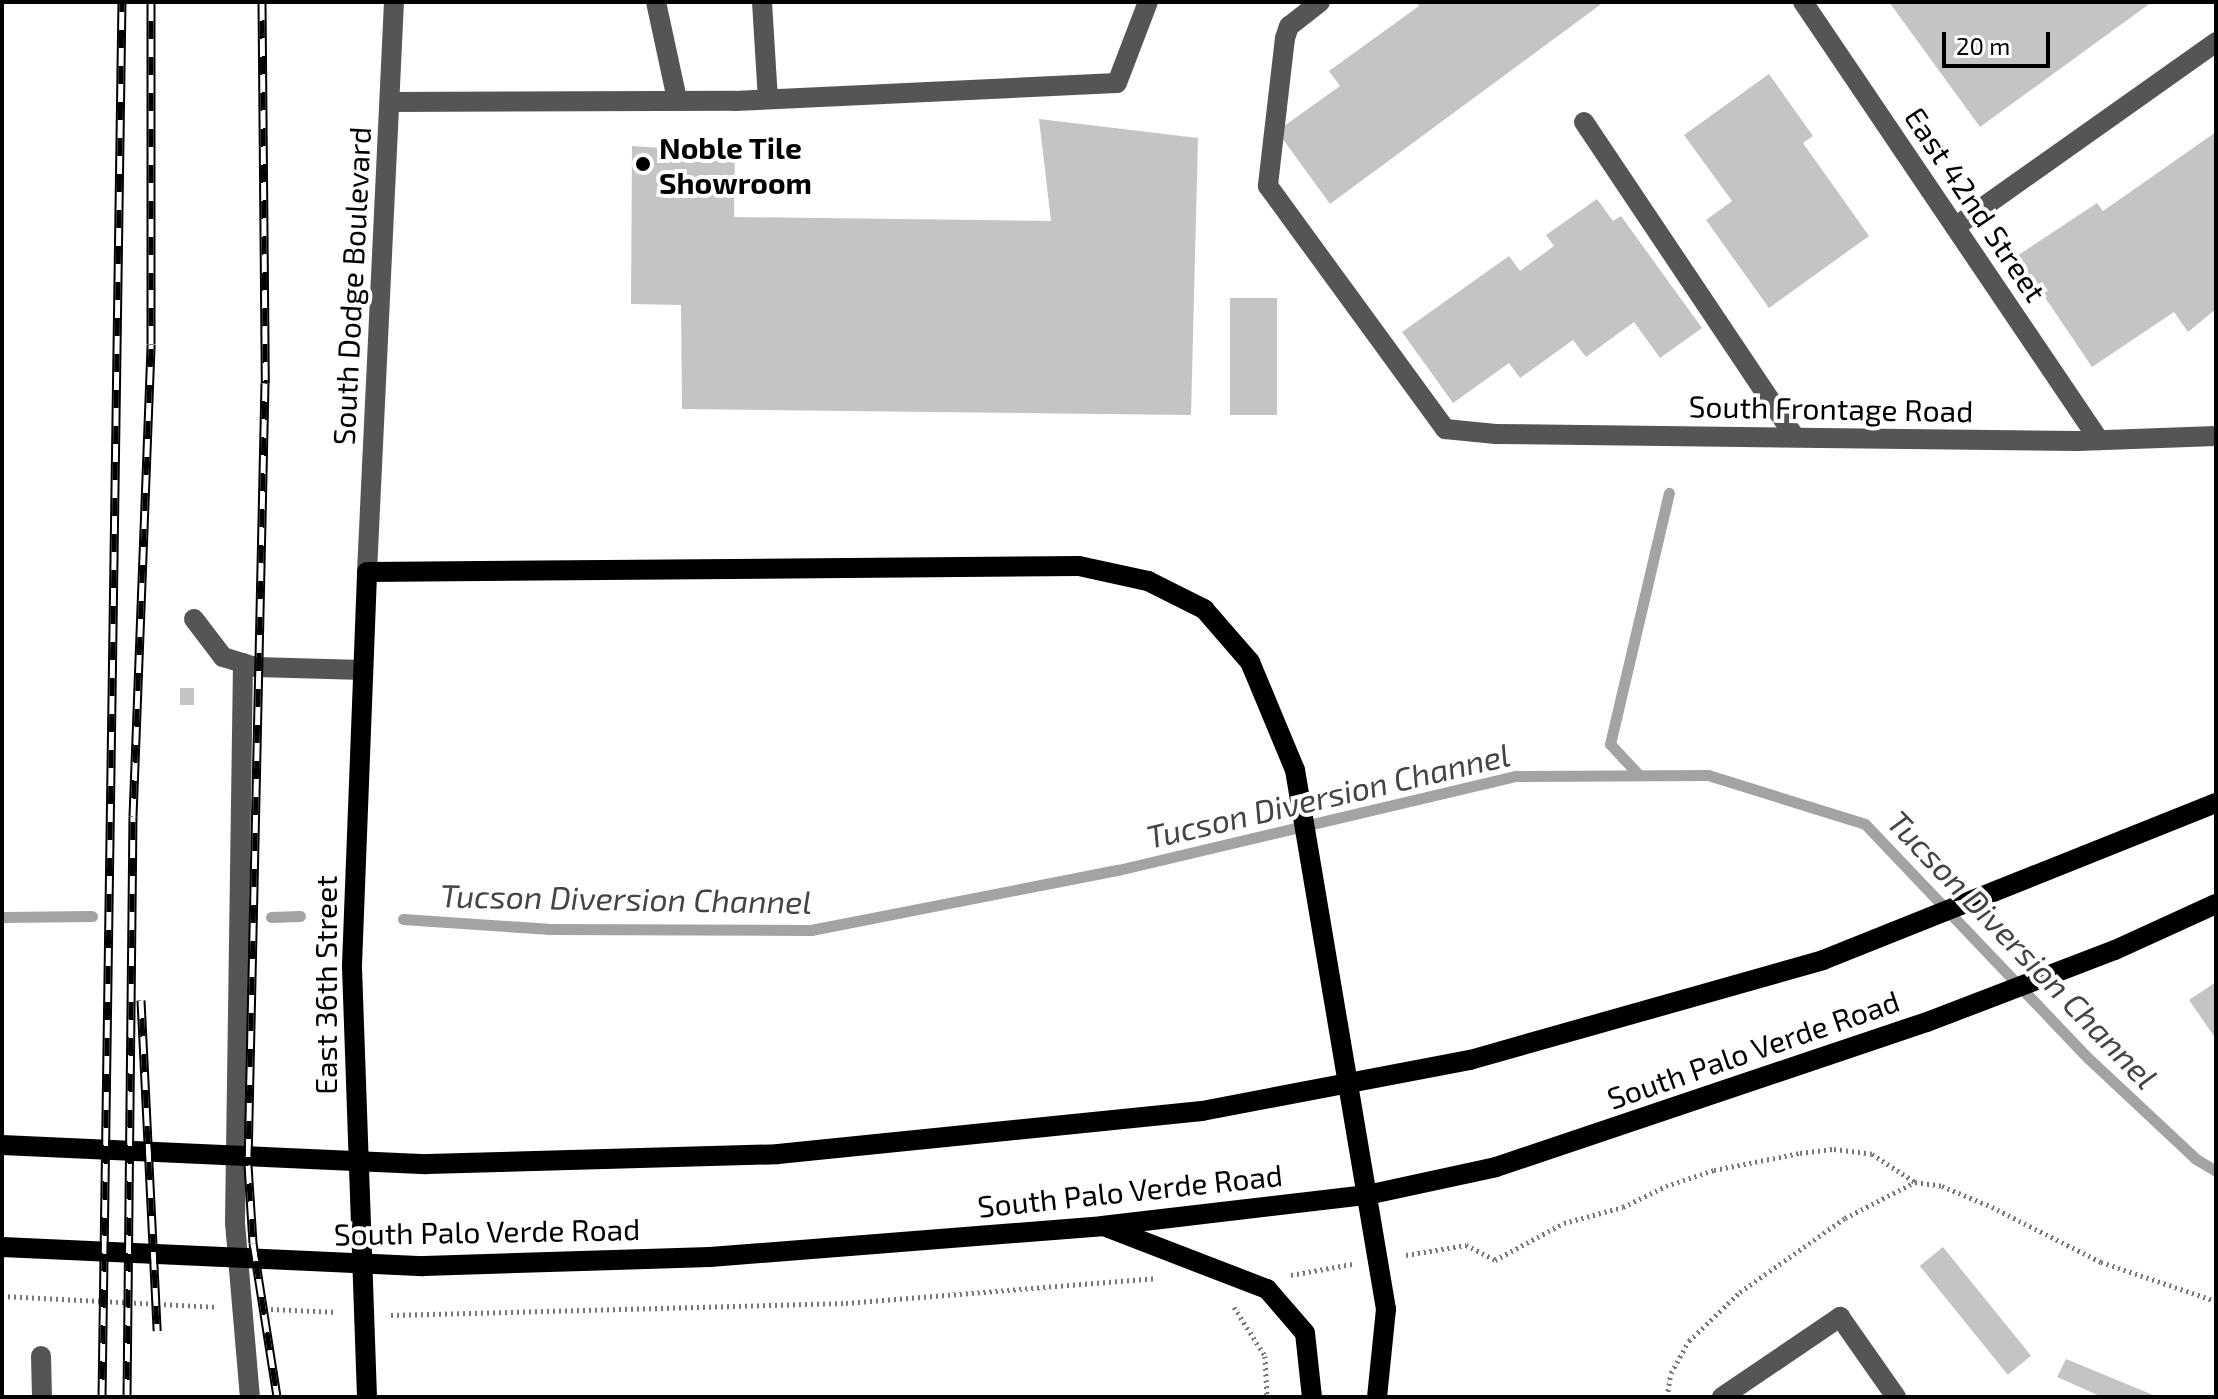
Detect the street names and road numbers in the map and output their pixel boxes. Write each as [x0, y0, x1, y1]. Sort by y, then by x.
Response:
street label: East 42nd Street [1898, 100, 2054, 308]
street label: South Dodge Boulevard [325, 126, 377, 446]
street label: South Frontage Road [1688, 388, 1974, 428]
street label: East 36th Street [307, 875, 343, 1095]
street label: South Palo Verde Road [1602, 982, 1904, 1116]
street label: South Palo Verde Road [975, 1156, 1285, 1224]
street label: South Palo Verde Road [333, 1210, 641, 1252]

